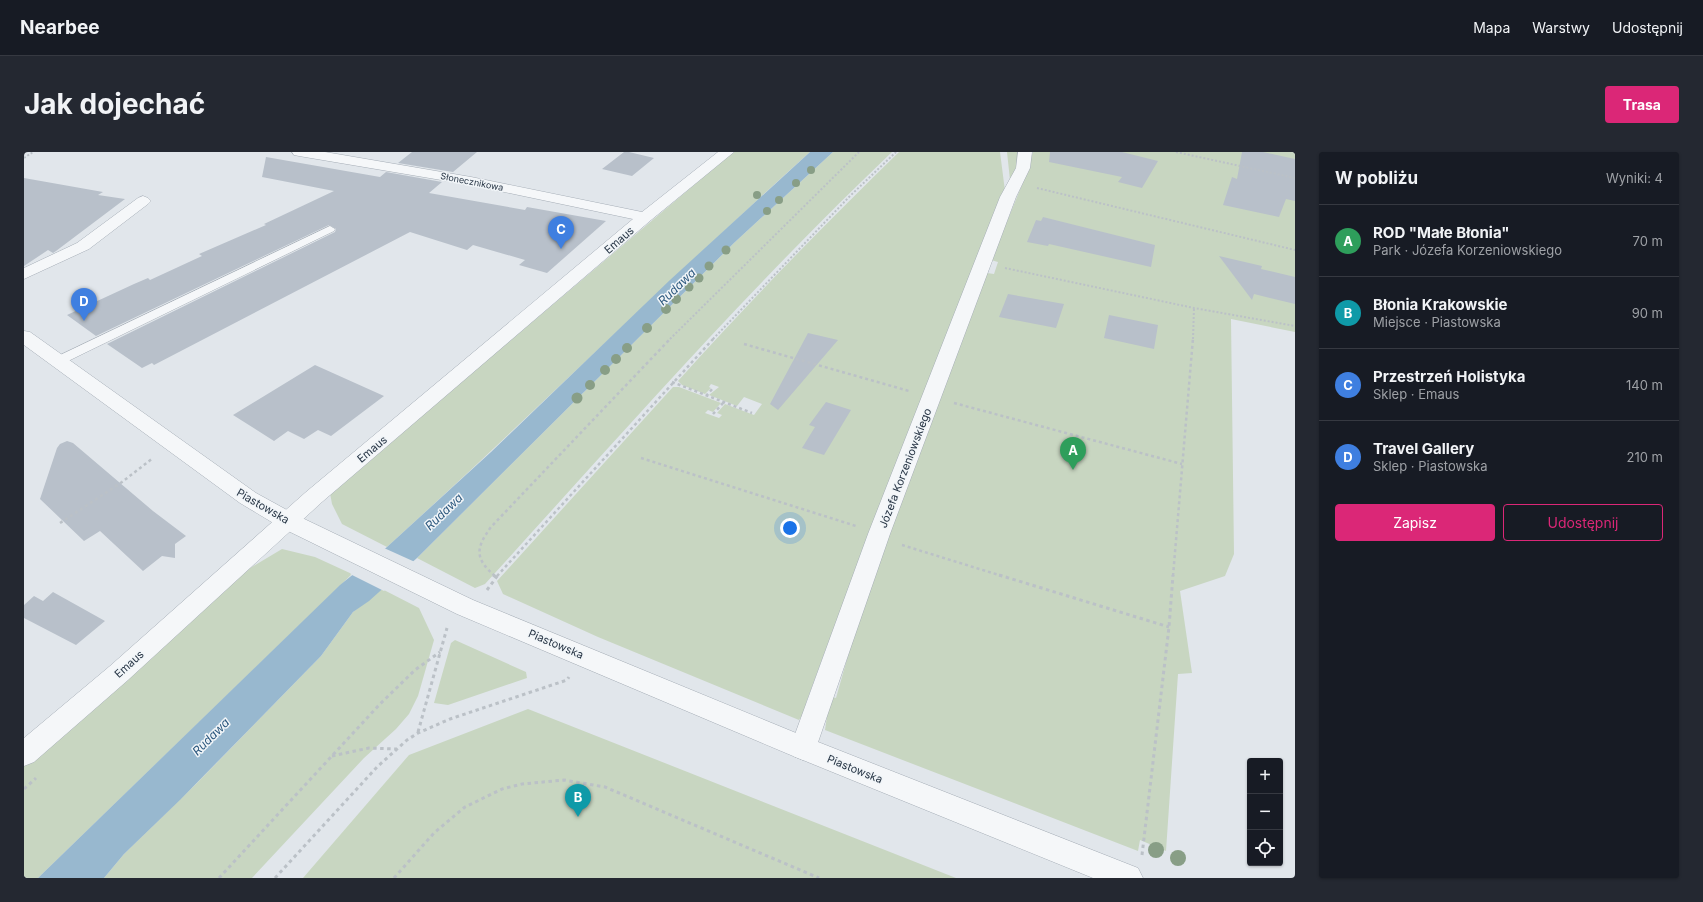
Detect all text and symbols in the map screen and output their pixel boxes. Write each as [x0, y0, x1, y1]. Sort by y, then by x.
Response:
text: Nearbee [20, 16, 100, 39]
text: Mapa [1473, 19, 1510, 36]
text: Warstwy [1532, 19, 1590, 36]
text: Udostępnij [1612, 19, 1683, 36]
button: Trasa [1605, 86, 1679, 123]
text: Jak dojechać [24, 87, 205, 121]
text: W pobliżu [1335, 168, 1418, 188]
street label: Słonecznikowa [440, 170, 504, 193]
text: Wyniki: 4 [1606, 170, 1663, 186]
pin: C [548, 216, 574, 249]
street label: Emaus [601, 223, 637, 257]
text: ROD "Małe Błonia" [1373, 223, 1510, 242]
text: A [1343, 233, 1353, 249]
text: 70 m [1633, 233, 1663, 249]
text: Park · Józefa Korzeniowskiego [1373, 242, 1562, 258]
water label: Rudawa [655, 265, 699, 308]
pin: D [71, 288, 97, 321]
text: Błonia Krakowskie [1373, 295, 1507, 314]
text: B [1344, 305, 1352, 321]
text: 90 m [1632, 305, 1663, 321]
text: Miejsce · Piastowska [1373, 314, 1501, 330]
text: Przestrzeń Holistyka [1373, 367, 1525, 386]
text: C [1343, 377, 1353, 393]
text: 140 m [1626, 377, 1663, 393]
text: Sklep · Emaus [1373, 386, 1459, 402]
street label: Józefa Korzeniowskiego [876, 406, 934, 530]
street label: Emaus [354, 432, 390, 466]
pin: A [1060, 437, 1086, 470]
text: Travel Gallery [1373, 439, 1474, 458]
text: D [1343, 449, 1353, 465]
text: 210 m [1627, 449, 1663, 465]
text: Sklep · Piastowska [1373, 458, 1487, 474]
street label: Piastowska [234, 485, 292, 527]
water label: Rudawa [422, 490, 466, 533]
button: Zapisz [1335, 504, 1495, 541]
button: Udostępnij [1503, 504, 1663, 541]
your location [780, 518, 800, 538]
street label: Piastowska [526, 626, 586, 662]
street label: Emaus [111, 647, 147, 681]
water label: Rudawa [189, 715, 232, 758]
street label: Piastowska [825, 752, 885, 786]
map controls [1247, 758, 1283, 866]
button: + [1247, 758, 1283, 794]
pin: B [565, 784, 591, 817]
button: − [1247, 794, 1283, 830]
button: locate [1247, 830, 1283, 866]

